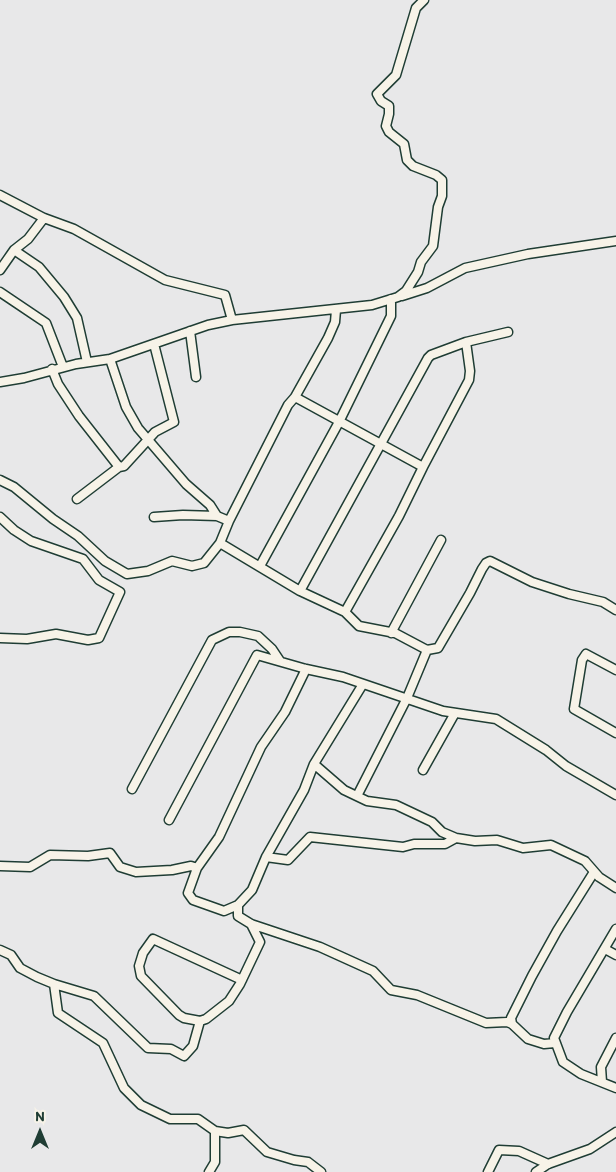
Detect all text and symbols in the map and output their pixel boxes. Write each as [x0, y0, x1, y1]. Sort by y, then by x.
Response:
north arrow [15, 1107, 65, 1157]
text: N [35, 1108, 45, 1125]

